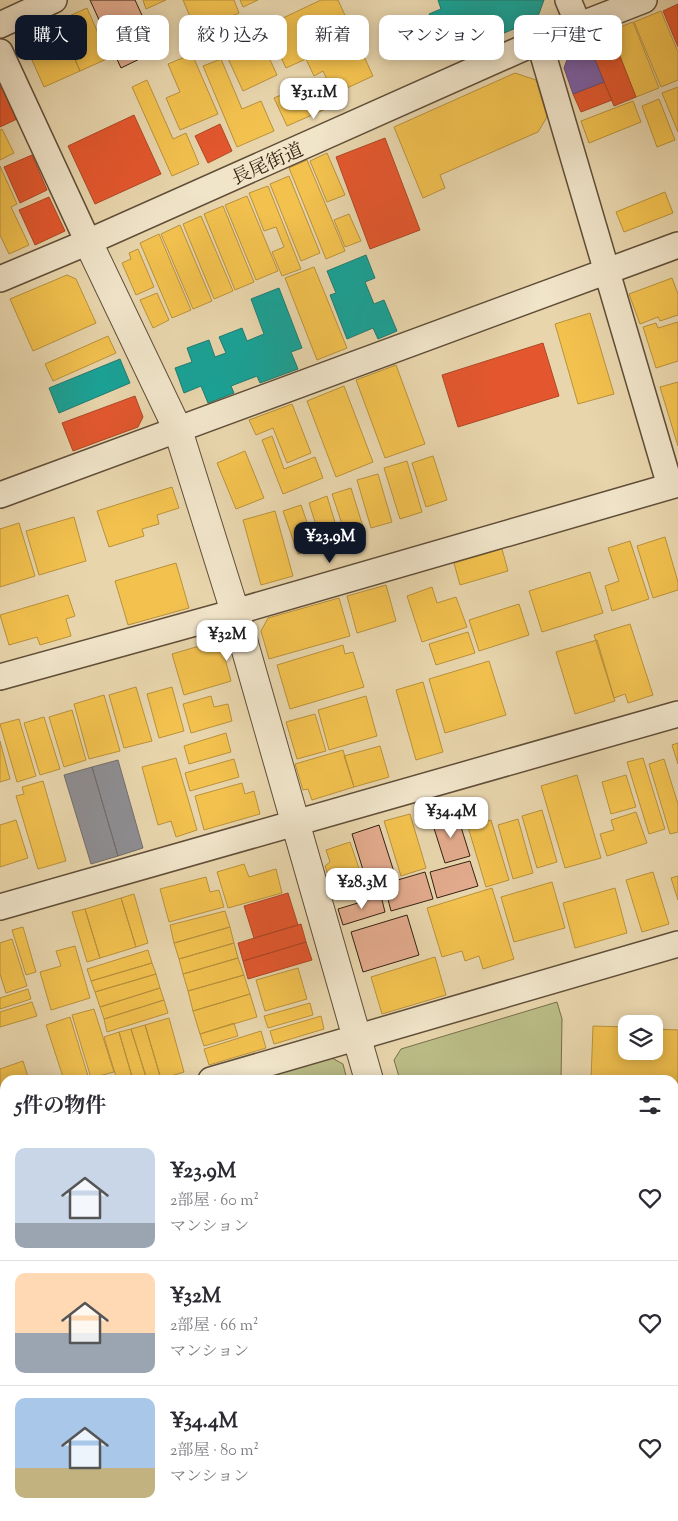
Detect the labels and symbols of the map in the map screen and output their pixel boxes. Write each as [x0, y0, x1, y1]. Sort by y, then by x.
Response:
pin: ¥31.1M [273, 78, 355, 120]
street label: 長尾街道 [228, 137, 308, 193]
pin: ¥23.9M [289, 522, 371, 564]
pin: ¥32M [197, 620, 257, 662]
pin: ¥34.4M [410, 796, 492, 839]
pin: ¥28.3M [321, 868, 403, 910]

